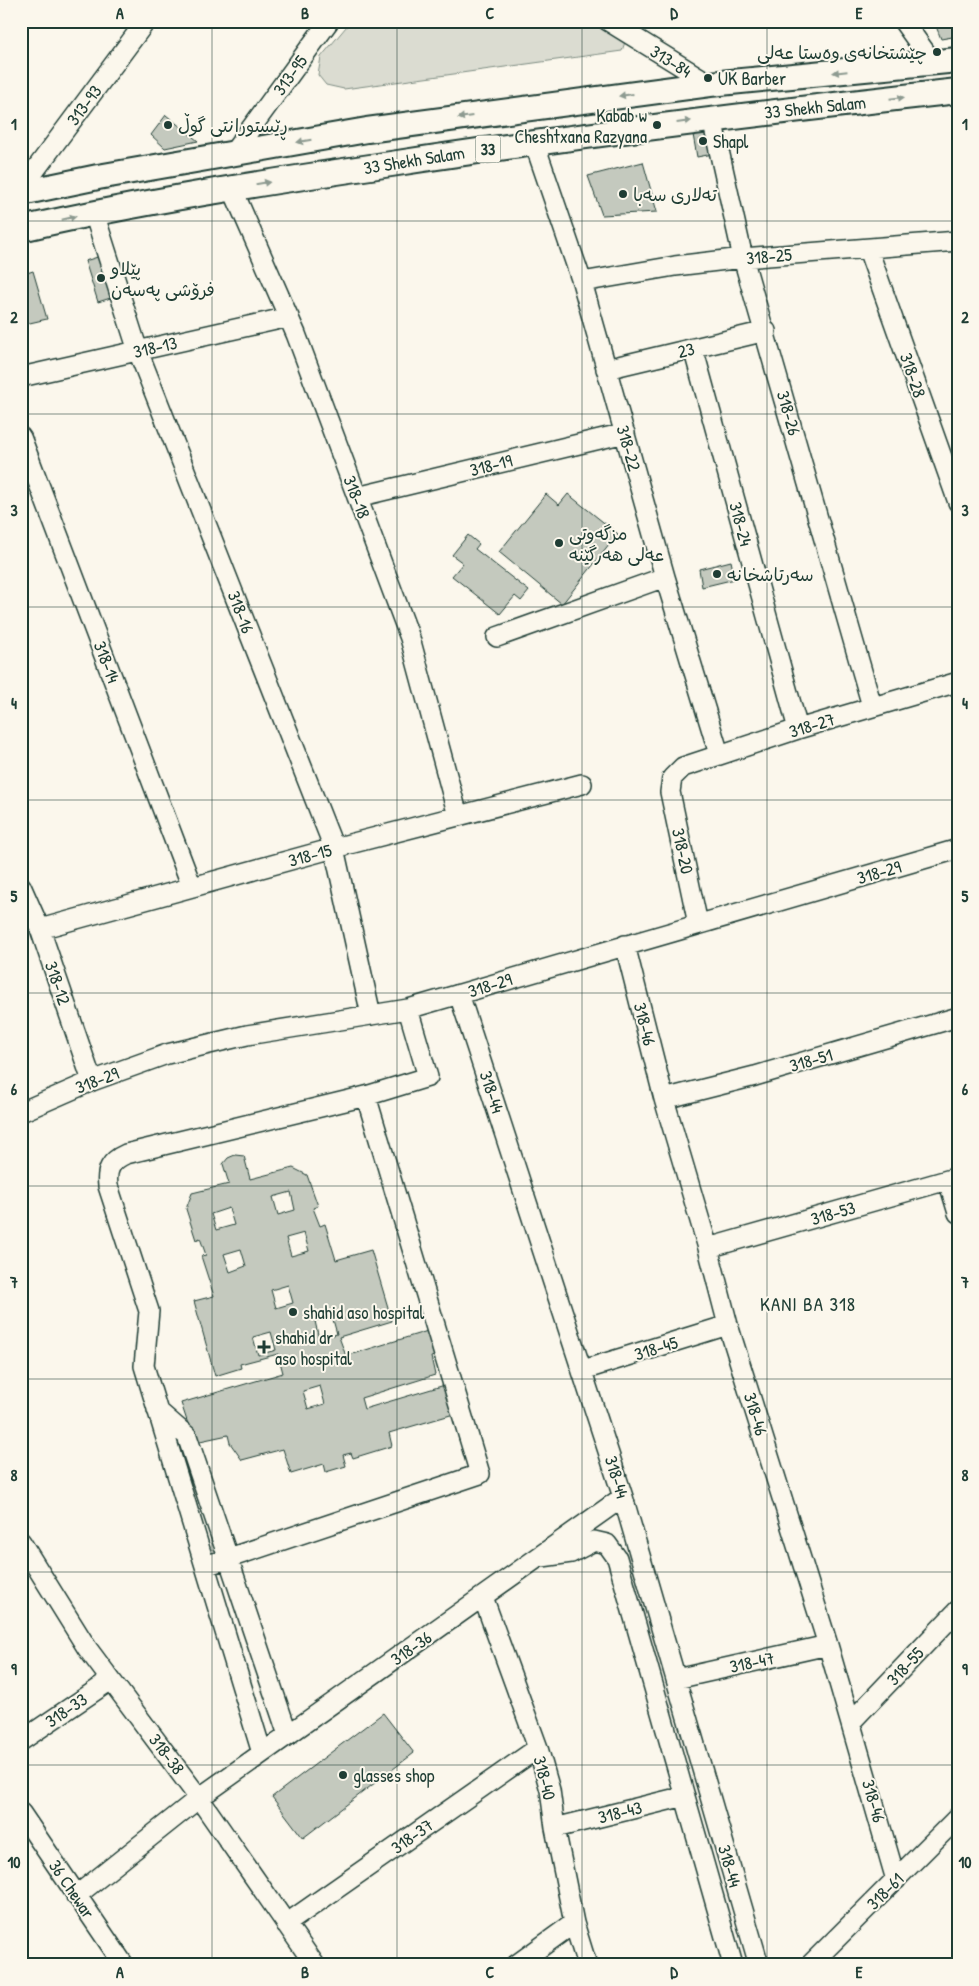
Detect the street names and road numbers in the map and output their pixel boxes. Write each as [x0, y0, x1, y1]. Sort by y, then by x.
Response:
street label: 313-84 [646, 39, 697, 84]
street label: 313-95 [267, 49, 313, 100]
street label: 313-93 [61, 80, 107, 130]
street label: 33 Shekh Salam [763, 89, 867, 125]
road number: 33 [476, 136, 500, 162]
street label: 33 Shekh Salam [362, 140, 466, 180]
street label: 318-25 [745, 242, 793, 270]
street label: 318-13 [131, 330, 179, 364]
street label: 23 [675, 336, 697, 364]
street label: 318-28 [894, 349, 932, 401]
street label: 318-26 [771, 388, 807, 438]
street label: 318-22 [611, 422, 648, 474]
street label: 318-19 [467, 448, 515, 482]
street label: 318-18 [337, 472, 377, 522]
street label: 318-24 [723, 499, 759, 549]
street label: 318-16 [222, 587, 260, 637]
street label: 318-14 [88, 637, 126, 687]
street label: 318-27 [786, 706, 838, 744]
street label: 318-20 [666, 826, 700, 876]
street label: 318-15 [286, 837, 335, 873]
street label: 318-29 [854, 854, 904, 890]
street label: 318-12 [39, 958, 77, 1009]
street label: 318-29 [465, 966, 515, 1003]
street label: 318-46 [628, 1000, 662, 1048]
street label: 318-51 [786, 1042, 836, 1078]
street label: 318-29 [72, 1060, 123, 1100]
street label: 318-44 [473, 1068, 511, 1117]
street label: 318-53 [808, 1195, 858, 1231]
street label: 318-45 [631, 1329, 681, 1366]
street label: 318-46 [738, 1389, 774, 1439]
street label: 318-44 [599, 1453, 635, 1502]
street label: 318-36 [385, 1625, 437, 1671]
street label: 318-55 [881, 1641, 930, 1691]
street label: 318-47 [727, 1645, 777, 1679]
street label: 318-33 [40, 1687, 92, 1733]
street label: 318-38 [143, 1728, 191, 1780]
street label: 318-40 [527, 1753, 563, 1803]
street label: 318-46 [856, 1777, 892, 1825]
street label: 318-43 [595, 1794, 645, 1830]
street label: 318-37 [386, 1812, 438, 1860]
street label: 318-44 [712, 1842, 748, 1890]
street label: 36 Chewar [43, 1855, 101, 1924]
street label: 318-61 [861, 1867, 909, 1915]

